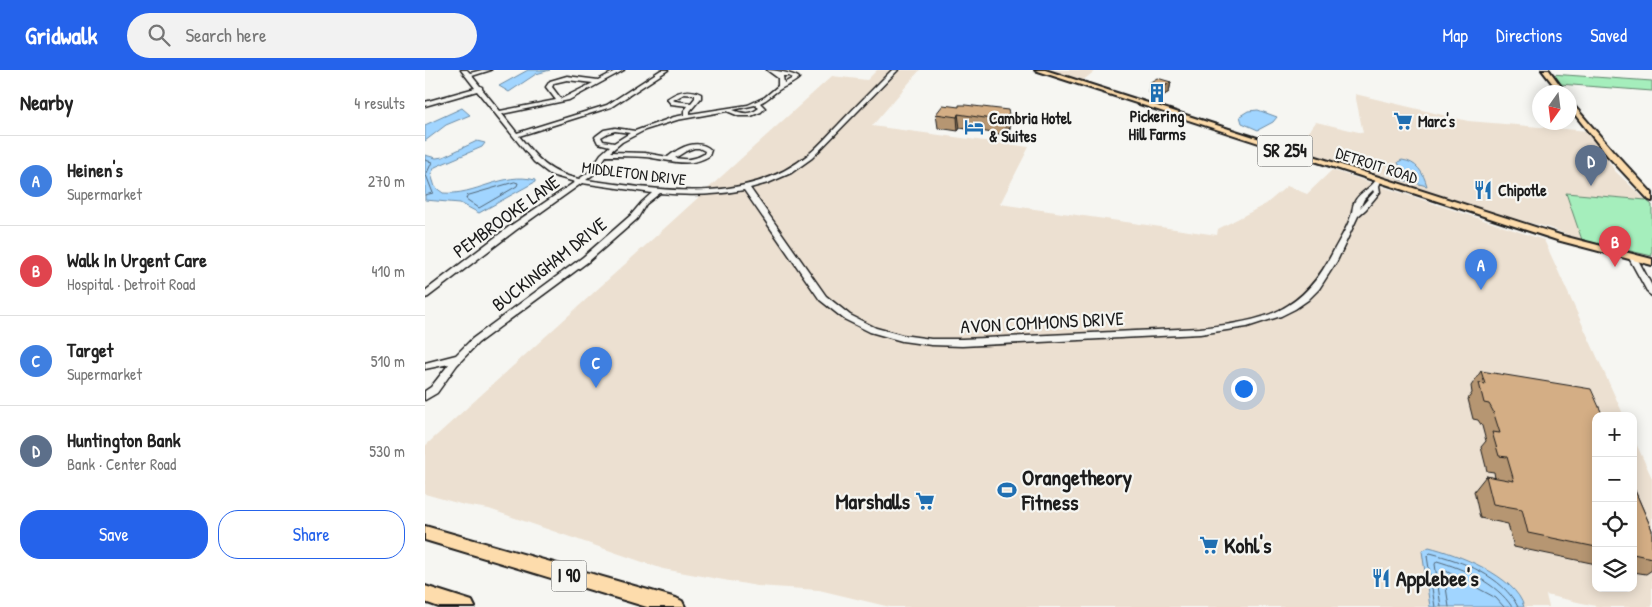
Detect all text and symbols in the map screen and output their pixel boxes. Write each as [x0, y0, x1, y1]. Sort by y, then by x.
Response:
search box [127, 13, 477, 58]
text: Gridwalk [25, 19, 97, 51]
icon: search [145, 21, 173, 49]
text: Search here [185, 22, 267, 48]
text: Map [1443, 23, 1468, 48]
text: Directions [1496, 23, 1562, 48]
text: Saved [1590, 23, 1627, 48]
building icon: Pickering Hill Farms [1146, 82, 1168, 104]
north arrow [1532, 85, 1577, 130]
text: Nearby [20, 88, 73, 117]
text: 4 results [354, 92, 405, 114]
place label: Pickering Hill Farms [1128, 105, 1186, 145]
place label: Cambria Hotel & Suites [989, 107, 1072, 147]
supermarket icon: Marc's [1392, 110, 1414, 132]
place label: Marc's [1418, 110, 1456, 132]
hotel icon: Cambria Hotel & Suites [963, 116, 985, 138]
road number: SR 254 [1257, 136, 1313, 166]
street label: DETROIT ROAD [1333, 141, 1421, 189]
pin: D [1575, 145, 1607, 186]
street label: MIDDLETON DRIVE [581, 156, 687, 190]
text: Heinen's [67, 157, 123, 183]
street label: PEMBROOKE LANE [447, 168, 565, 263]
text: A [32, 170, 40, 192]
text: 270 m [368, 170, 405, 192]
restaurant icon: Chipotle [1472, 179, 1494, 201]
place label: Chipotle [1498, 179, 1547, 202]
text: Supermarket [67, 183, 142, 205]
street label: BUCKINGHAM DRIVE [486, 211, 612, 317]
pin: B [1599, 226, 1631, 267]
text: Walk In Urgent Care [67, 247, 207, 273]
pin: A [1465, 249, 1497, 290]
text: B [32, 260, 40, 282]
text: 410 m [371, 260, 405, 282]
text: Hospital · Detroit Road [67, 273, 195, 295]
street label: AVON COMMONS DRIVE [960, 305, 1125, 339]
text: Target [67, 337, 113, 363]
pin: C [580, 347, 612, 388]
text: C [32, 350, 40, 372]
text: 510 m [371, 350, 405, 372]
text: Supermarket [67, 363, 142, 385]
your location [1231, 376, 1257, 402]
map controls [1592, 412, 1637, 592]
button: + [1592, 412, 1637, 457]
text: Huntington Bank [67, 427, 181, 453]
text: D [32, 440, 40, 462]
text: 530 m [369, 440, 405, 462]
text: Bank · Center Road [67, 453, 176, 475]
button: − [1592, 457, 1637, 502]
place label: Orangetheory Fitness [1021, 462, 1133, 517]
sports icon: Orangetheory Fitness [996, 479, 1018, 501]
place label: Marshalls [836, 486, 911, 516]
supermarket icon: Marshalls [914, 490, 936, 512]
button: locate [1592, 502, 1637, 547]
button: Save [20, 510, 208, 559]
button: Share [218, 510, 405, 559]
place label: Kohl's [1224, 530, 1272, 560]
supermarket icon: Kohl's [1198, 534, 1220, 556]
button: layers [1592, 547, 1637, 592]
road number: I 90 [551, 561, 587, 592]
place label: Applebee's [1396, 563, 1479, 594]
restaurant icon: Applebee's [1370, 567, 1392, 589]

